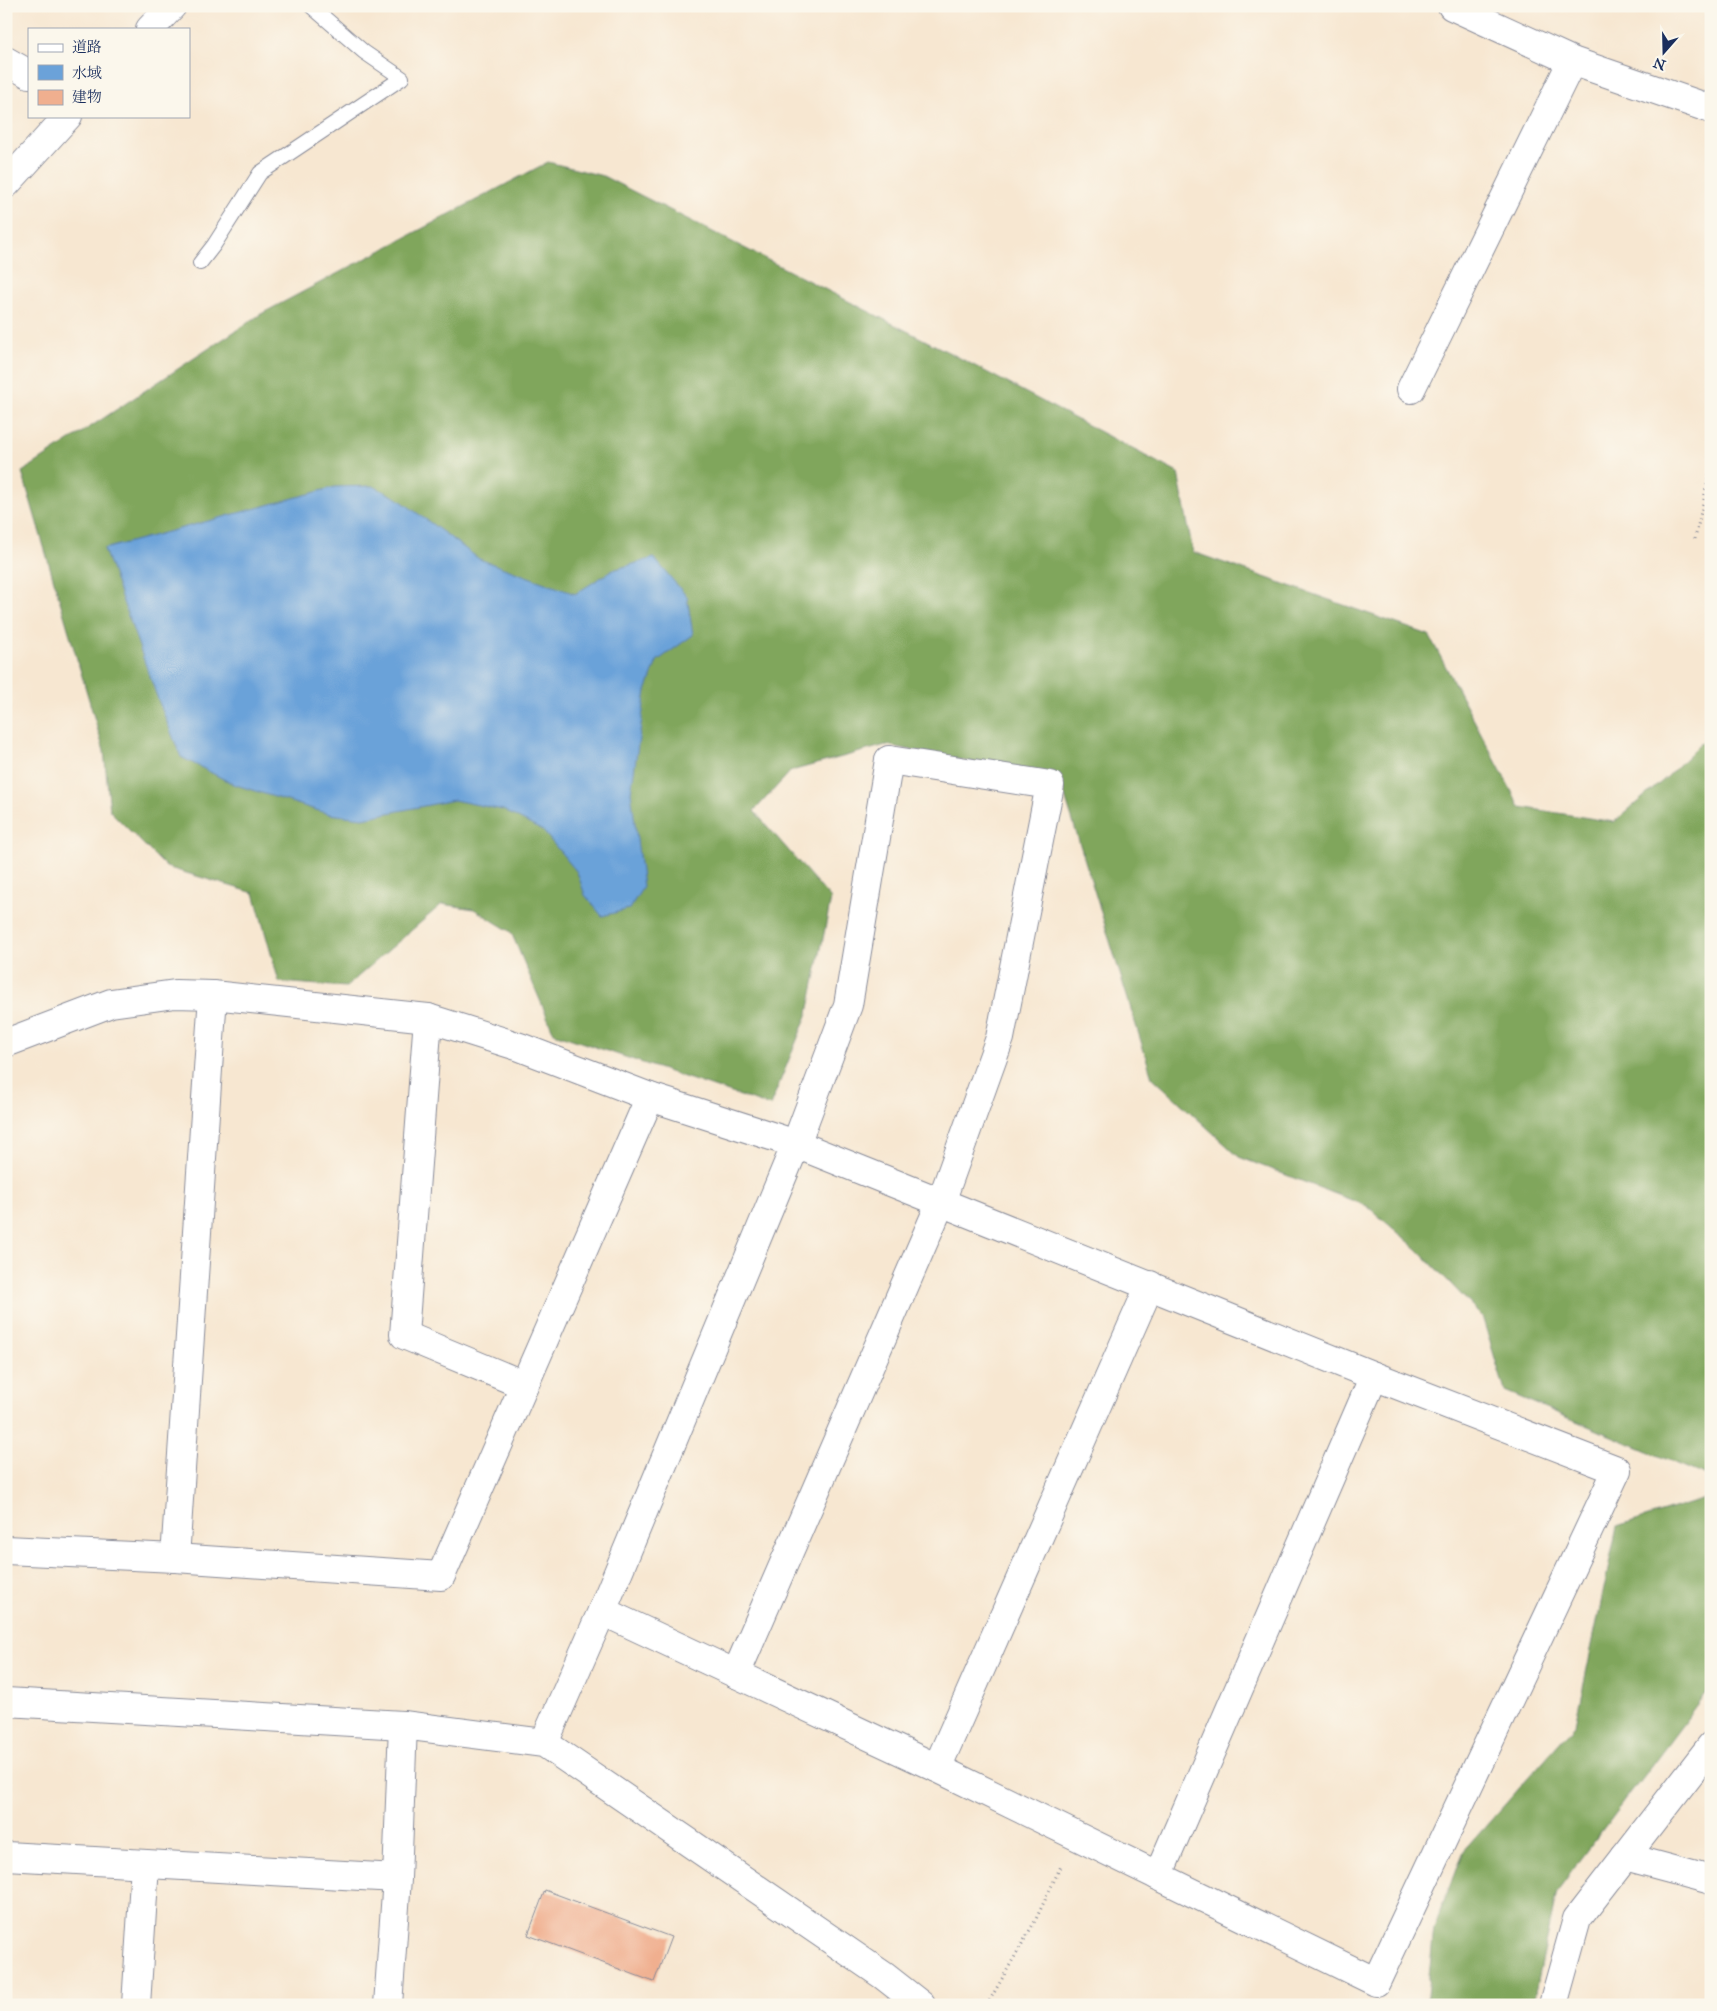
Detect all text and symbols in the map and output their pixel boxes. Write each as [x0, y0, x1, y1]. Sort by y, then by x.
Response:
legend [28, 28, 190, 118]
north arrow [1640, 28, 1690, 78]
text: 道路 [72, 38, 102, 56]
text: N [1651, 54, 1668, 74]
text: 水域 [72, 64, 102, 82]
text: 建物 [72, 88, 102, 106]

